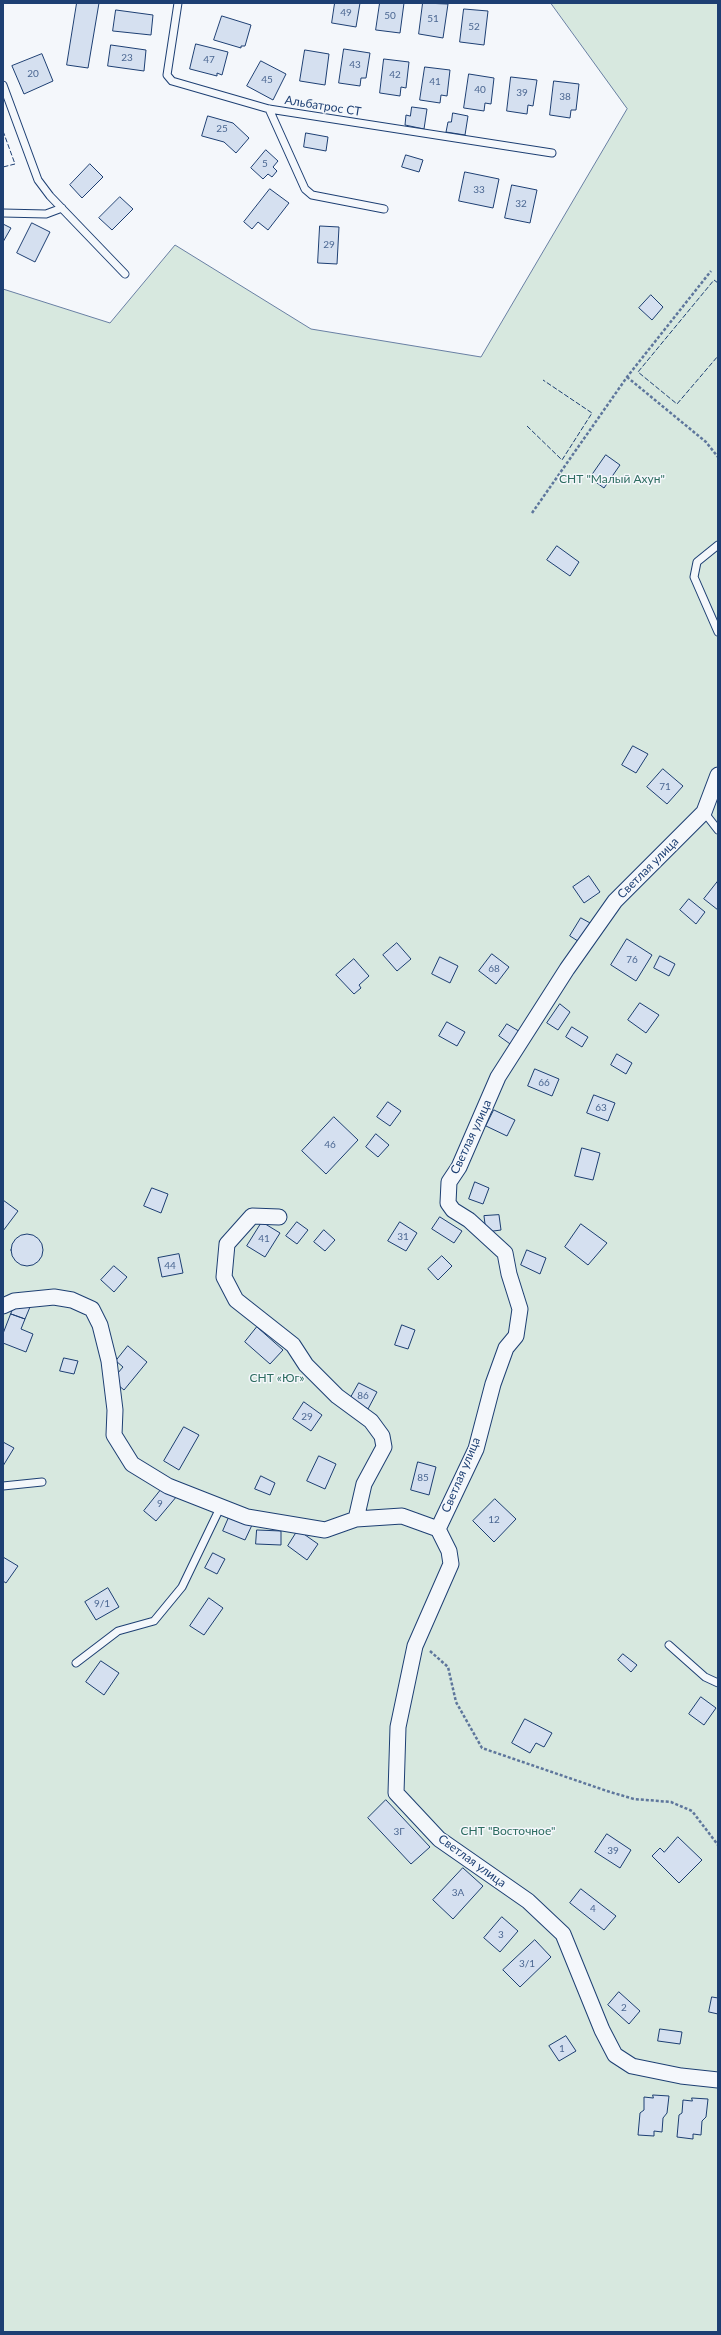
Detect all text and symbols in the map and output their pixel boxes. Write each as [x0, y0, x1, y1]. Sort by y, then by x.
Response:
house number: 49 [340, 7, 352, 19]
house number: 50 [384, 10, 396, 22]
house number: 51 [427, 13, 439, 25]
house number: 52 [468, 21, 480, 33]
house number: 23 [121, 52, 133, 64]
house number: 47 [203, 54, 215, 66]
house number: 43 [349, 59, 361, 71]
house number: 20 [27, 68, 39, 80]
house number: 42 [389, 69, 401, 81]
house number: 45 [261, 74, 273, 86]
house number: 41 [429, 76, 441, 88]
house number: 40 [474, 84, 486, 96]
house number: 39 [516, 87, 528, 99]
house number: 38 [559, 91, 571, 103]
street label: Альбатрос СТ [284, 93, 362, 119]
house number: 25 [216, 123, 228, 135]
house number: 5 [262, 158, 268, 170]
house number: 33 [473, 184, 485, 196]
house number: 32 [515, 198, 527, 210]
house number: 29 [323, 239, 335, 251]
park label: СНТ "Малый Ахун" [559, 472, 665, 486]
house number: 71 [659, 781, 671, 793]
street label: Светлая улица [614, 834, 682, 902]
house number: 76 [626, 954, 638, 966]
house number: 68 [488, 963, 500, 975]
house number: 66 [538, 1077, 550, 1089]
street label: Светлая улица [447, 1098, 495, 1176]
house number: 63 [595, 1102, 607, 1114]
house number: 46 [324, 1139, 336, 1151]
house number: 31 [397, 1231, 409, 1243]
house number: 41 [258, 1233, 270, 1245]
house number: 44 [164, 1260, 176, 1272]
park label: СНТ «Юг» [249, 1371, 305, 1385]
house number: 86 [357, 1390, 369, 1402]
house number: 29 [301, 1411, 313, 1423]
street label: Светлая улица [439, 1435, 483, 1515]
house number: 85 [417, 1472, 429, 1484]
house number: 9 [157, 1498, 163, 1510]
house number: 12 [488, 1514, 500, 1526]
house number: 9/1 [94, 1598, 110, 1610]
park label: СНТ "Восточное" [461, 1824, 555, 1838]
house number: 3Г [393, 1826, 405, 1838]
street label: Светлая улица [435, 1832, 509, 1890]
house number: 39 [607, 1845, 619, 1857]
house number: 3А [452, 1887, 464, 1899]
house number: 4 [590, 1903, 596, 1915]
house number: 3 [498, 1929, 504, 1941]
house number: 3/1 [519, 1958, 535, 1970]
house number: 2 [621, 2002, 627, 2014]
house number: 1 [559, 2043, 565, 2055]

